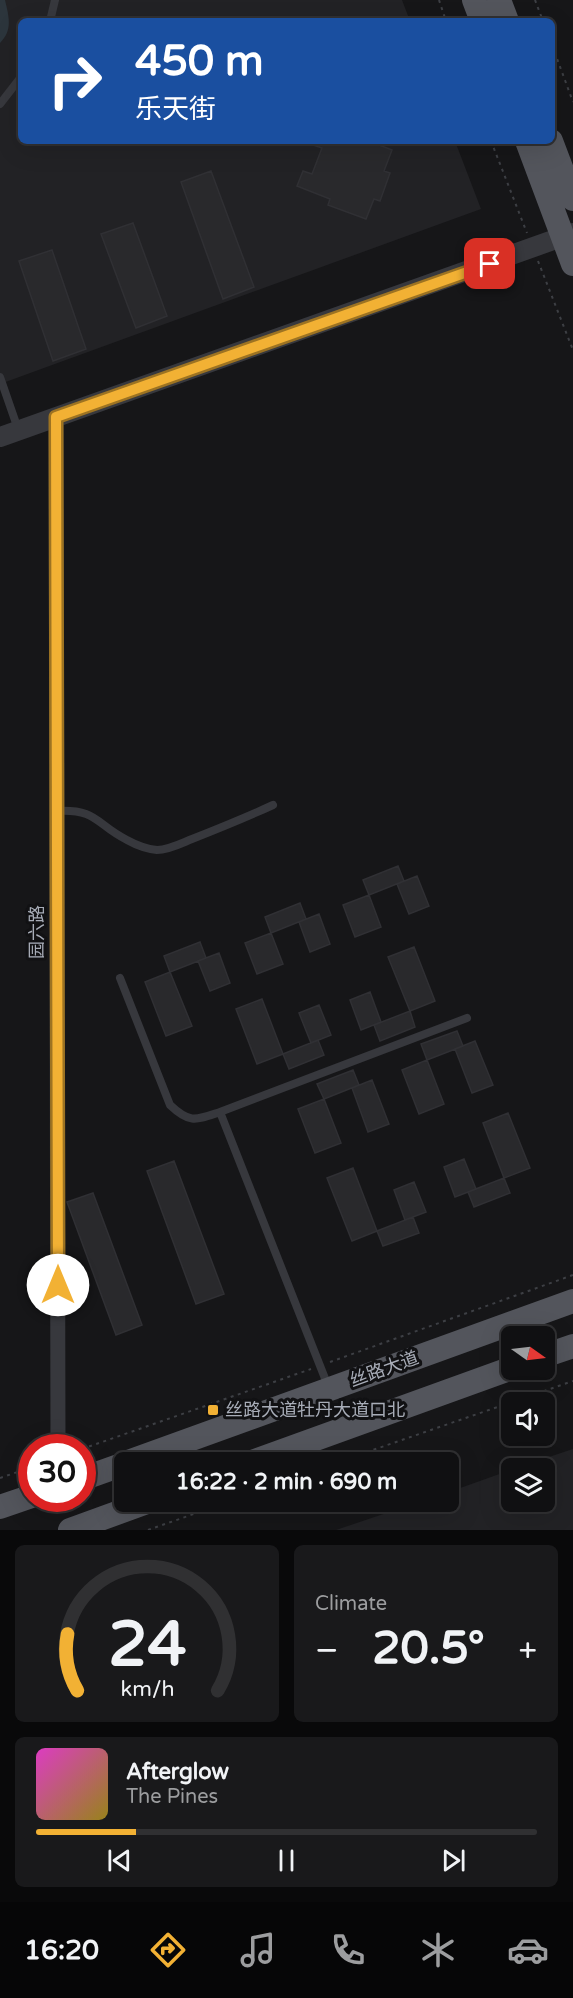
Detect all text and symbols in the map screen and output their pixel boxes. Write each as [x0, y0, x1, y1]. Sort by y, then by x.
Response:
text: 450 m [135, 36, 264, 87]
icon: right [36, 42, 114, 120]
text: 乐天街 [135, 93, 216, 126]
pin [464, 238, 515, 289]
icon: arrive [473, 247, 506, 280]
street label: 园六路 [26, 905, 48, 959]
position arrow [26, 1253, 90, 1317]
north arrow [501, 1326, 555, 1380]
map controls [501, 1326, 555, 1512]
street label: 丝路大道 [346, 1346, 422, 1392]
button: sound [501, 1392, 555, 1446]
place label: 丝路大道牡丹大道口北 [225, 1399, 405, 1421]
marker: 丝路大道牡丹大道口北 [206, 1403, 220, 1417]
speed limit sign: 30 [18, 1434, 96, 1512]
button: layers [501, 1458, 555, 1512]
text: 16:22 · 2 min · 690 m [176, 1469, 397, 1495]
text: Climate [315, 1592, 387, 1616]
text: 24 [108, 1608, 186, 1683]
text: 20.5° [372, 1622, 485, 1676]
text: − [315, 1631, 339, 1670]
text: + [518, 1631, 537, 1670]
text: km/h [120, 1676, 174, 1702]
text: Afterglow [126, 1759, 229, 1785]
text: The Pines [126, 1785, 218, 1809]
icon: previous [103, 1844, 136, 1877]
icon: pause [270, 1844, 303, 1877]
icon: next [437, 1844, 470, 1877]
icon: directions [147, 1929, 189, 1971]
icon: music [237, 1929, 279, 1971]
icon: phone [327, 1929, 369, 1971]
icon: climate [417, 1929, 459, 1971]
icon: car [507, 1929, 549, 1971]
text: 16:20 [24, 1934, 99, 1967]

